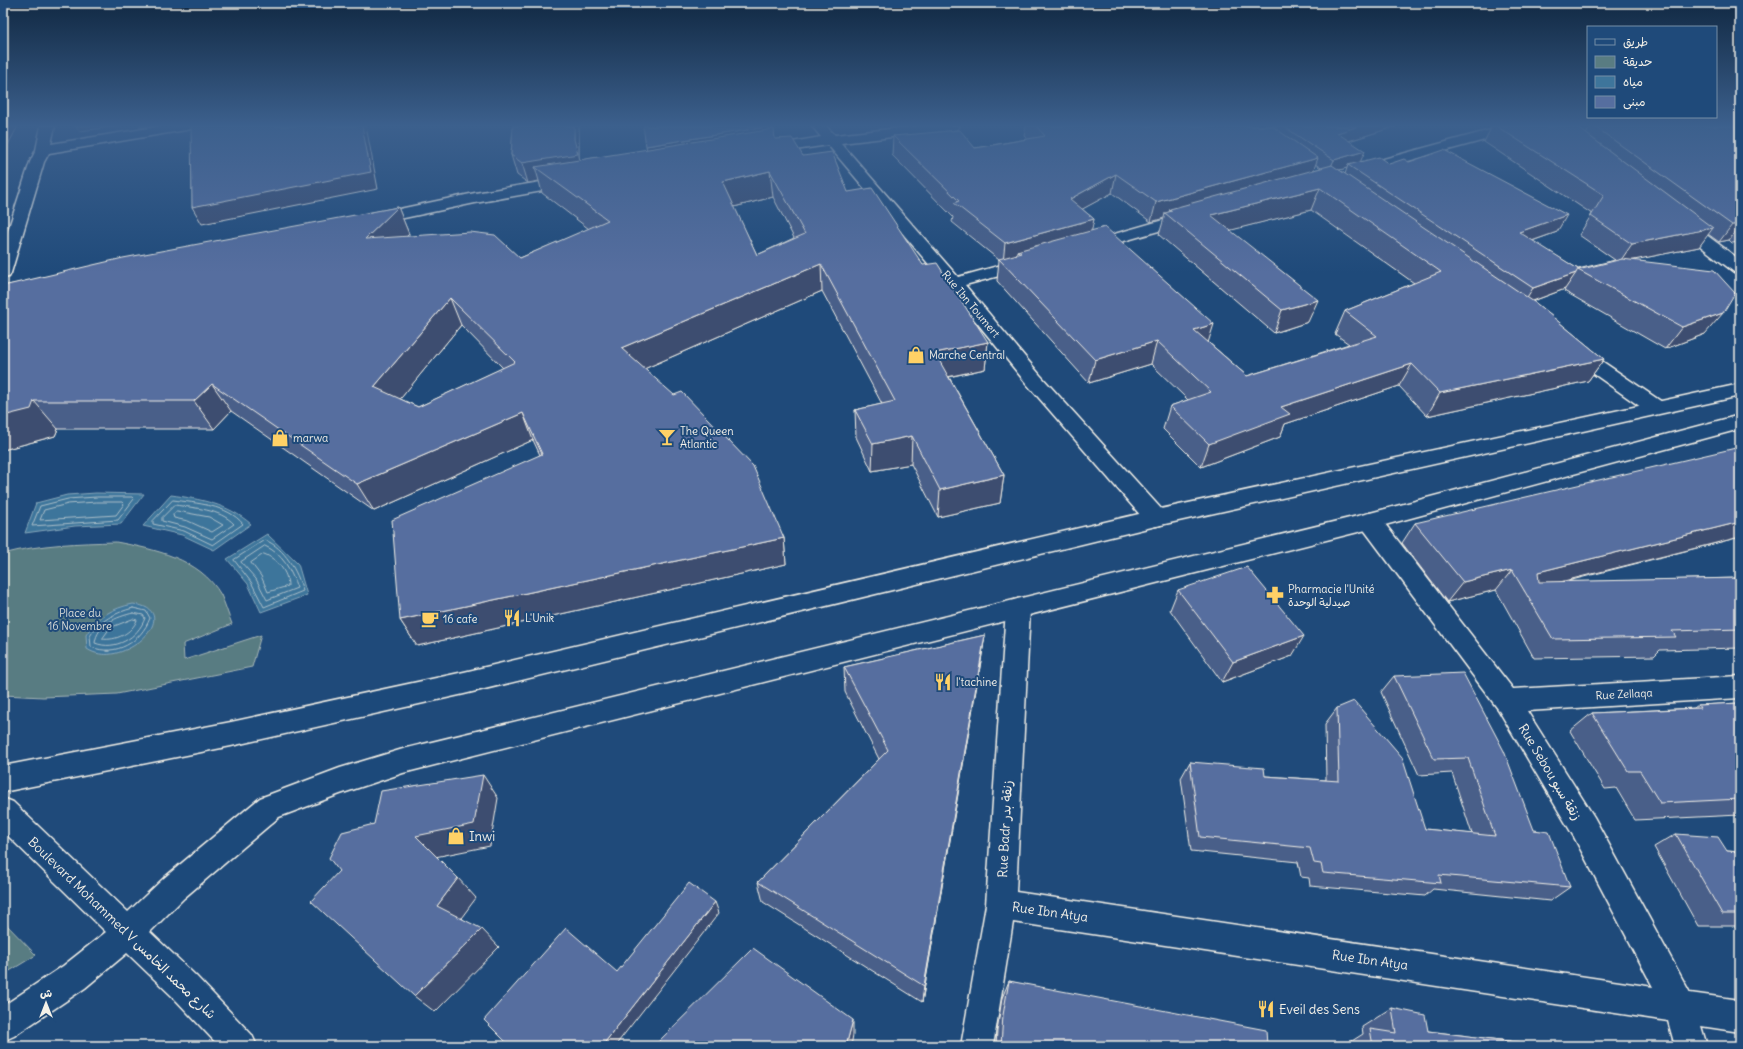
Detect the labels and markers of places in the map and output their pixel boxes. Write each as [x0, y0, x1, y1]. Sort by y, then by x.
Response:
shop icon: Marche Central [906, 345, 926, 365]
place label: Marche Central [929, 348, 1005, 362]
place label: The Queen Atlantic [680, 424, 734, 451]
bar icon: The Queen Atlantic [657, 427, 677, 447]
shop icon: marwa [270, 428, 290, 448]
place label: marwa [293, 431, 328, 445]
place label: Pharmacie l'Unité صيدلية الوحدة [1288, 582, 1375, 610]
pharmacy icon: Pharmacie l'Unité صيدلية الوحدة [1265, 585, 1285, 605]
restaurant icon: L'Unik [502, 608, 522, 628]
cafe icon: 16 cafe [420, 609, 440, 629]
place label: L'Unik [525, 611, 554, 625]
place label: 16 cafe [443, 612, 477, 626]
restaurant icon: l'tachine [933, 672, 953, 692]
place label: l'tachine [956, 675, 997, 689]
shop icon: Inwi [446, 826, 466, 846]
place label: Inwi [469, 828, 495, 845]
restaurant icon: Eveil des Sens [1256, 999, 1276, 1019]
place label: Eveil des Sens [1279, 1001, 1360, 1018]

